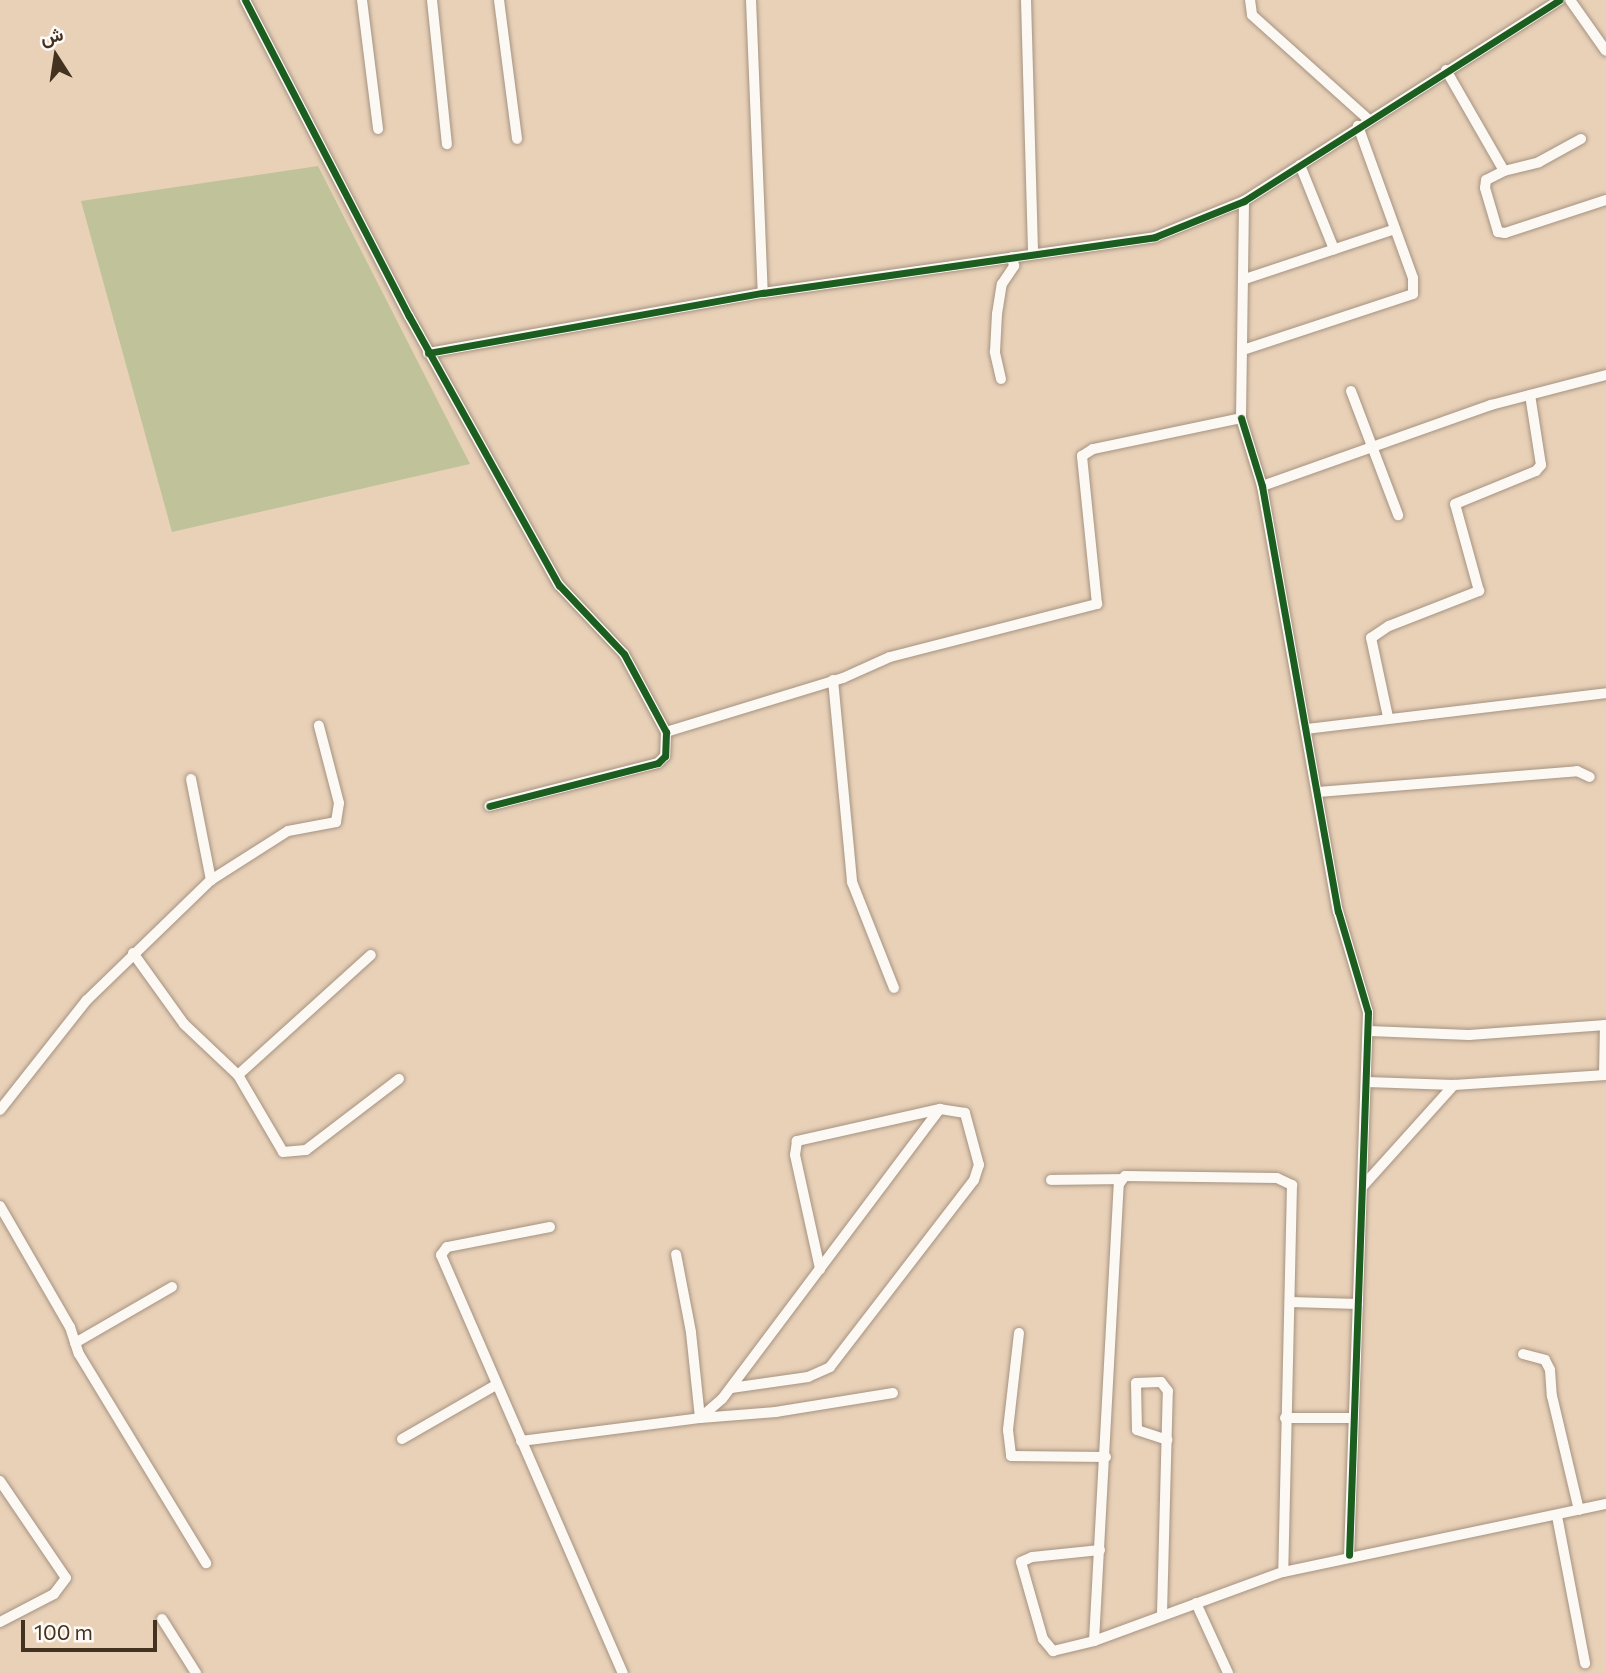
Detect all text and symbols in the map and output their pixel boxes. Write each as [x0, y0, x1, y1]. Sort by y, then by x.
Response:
north arrow [21, 21, 91, 91]
text: ش [38, 21, 65, 49]
scale bar [24, 1606, 161, 1650]
text: 100 m [34, 1619, 93, 1644]

